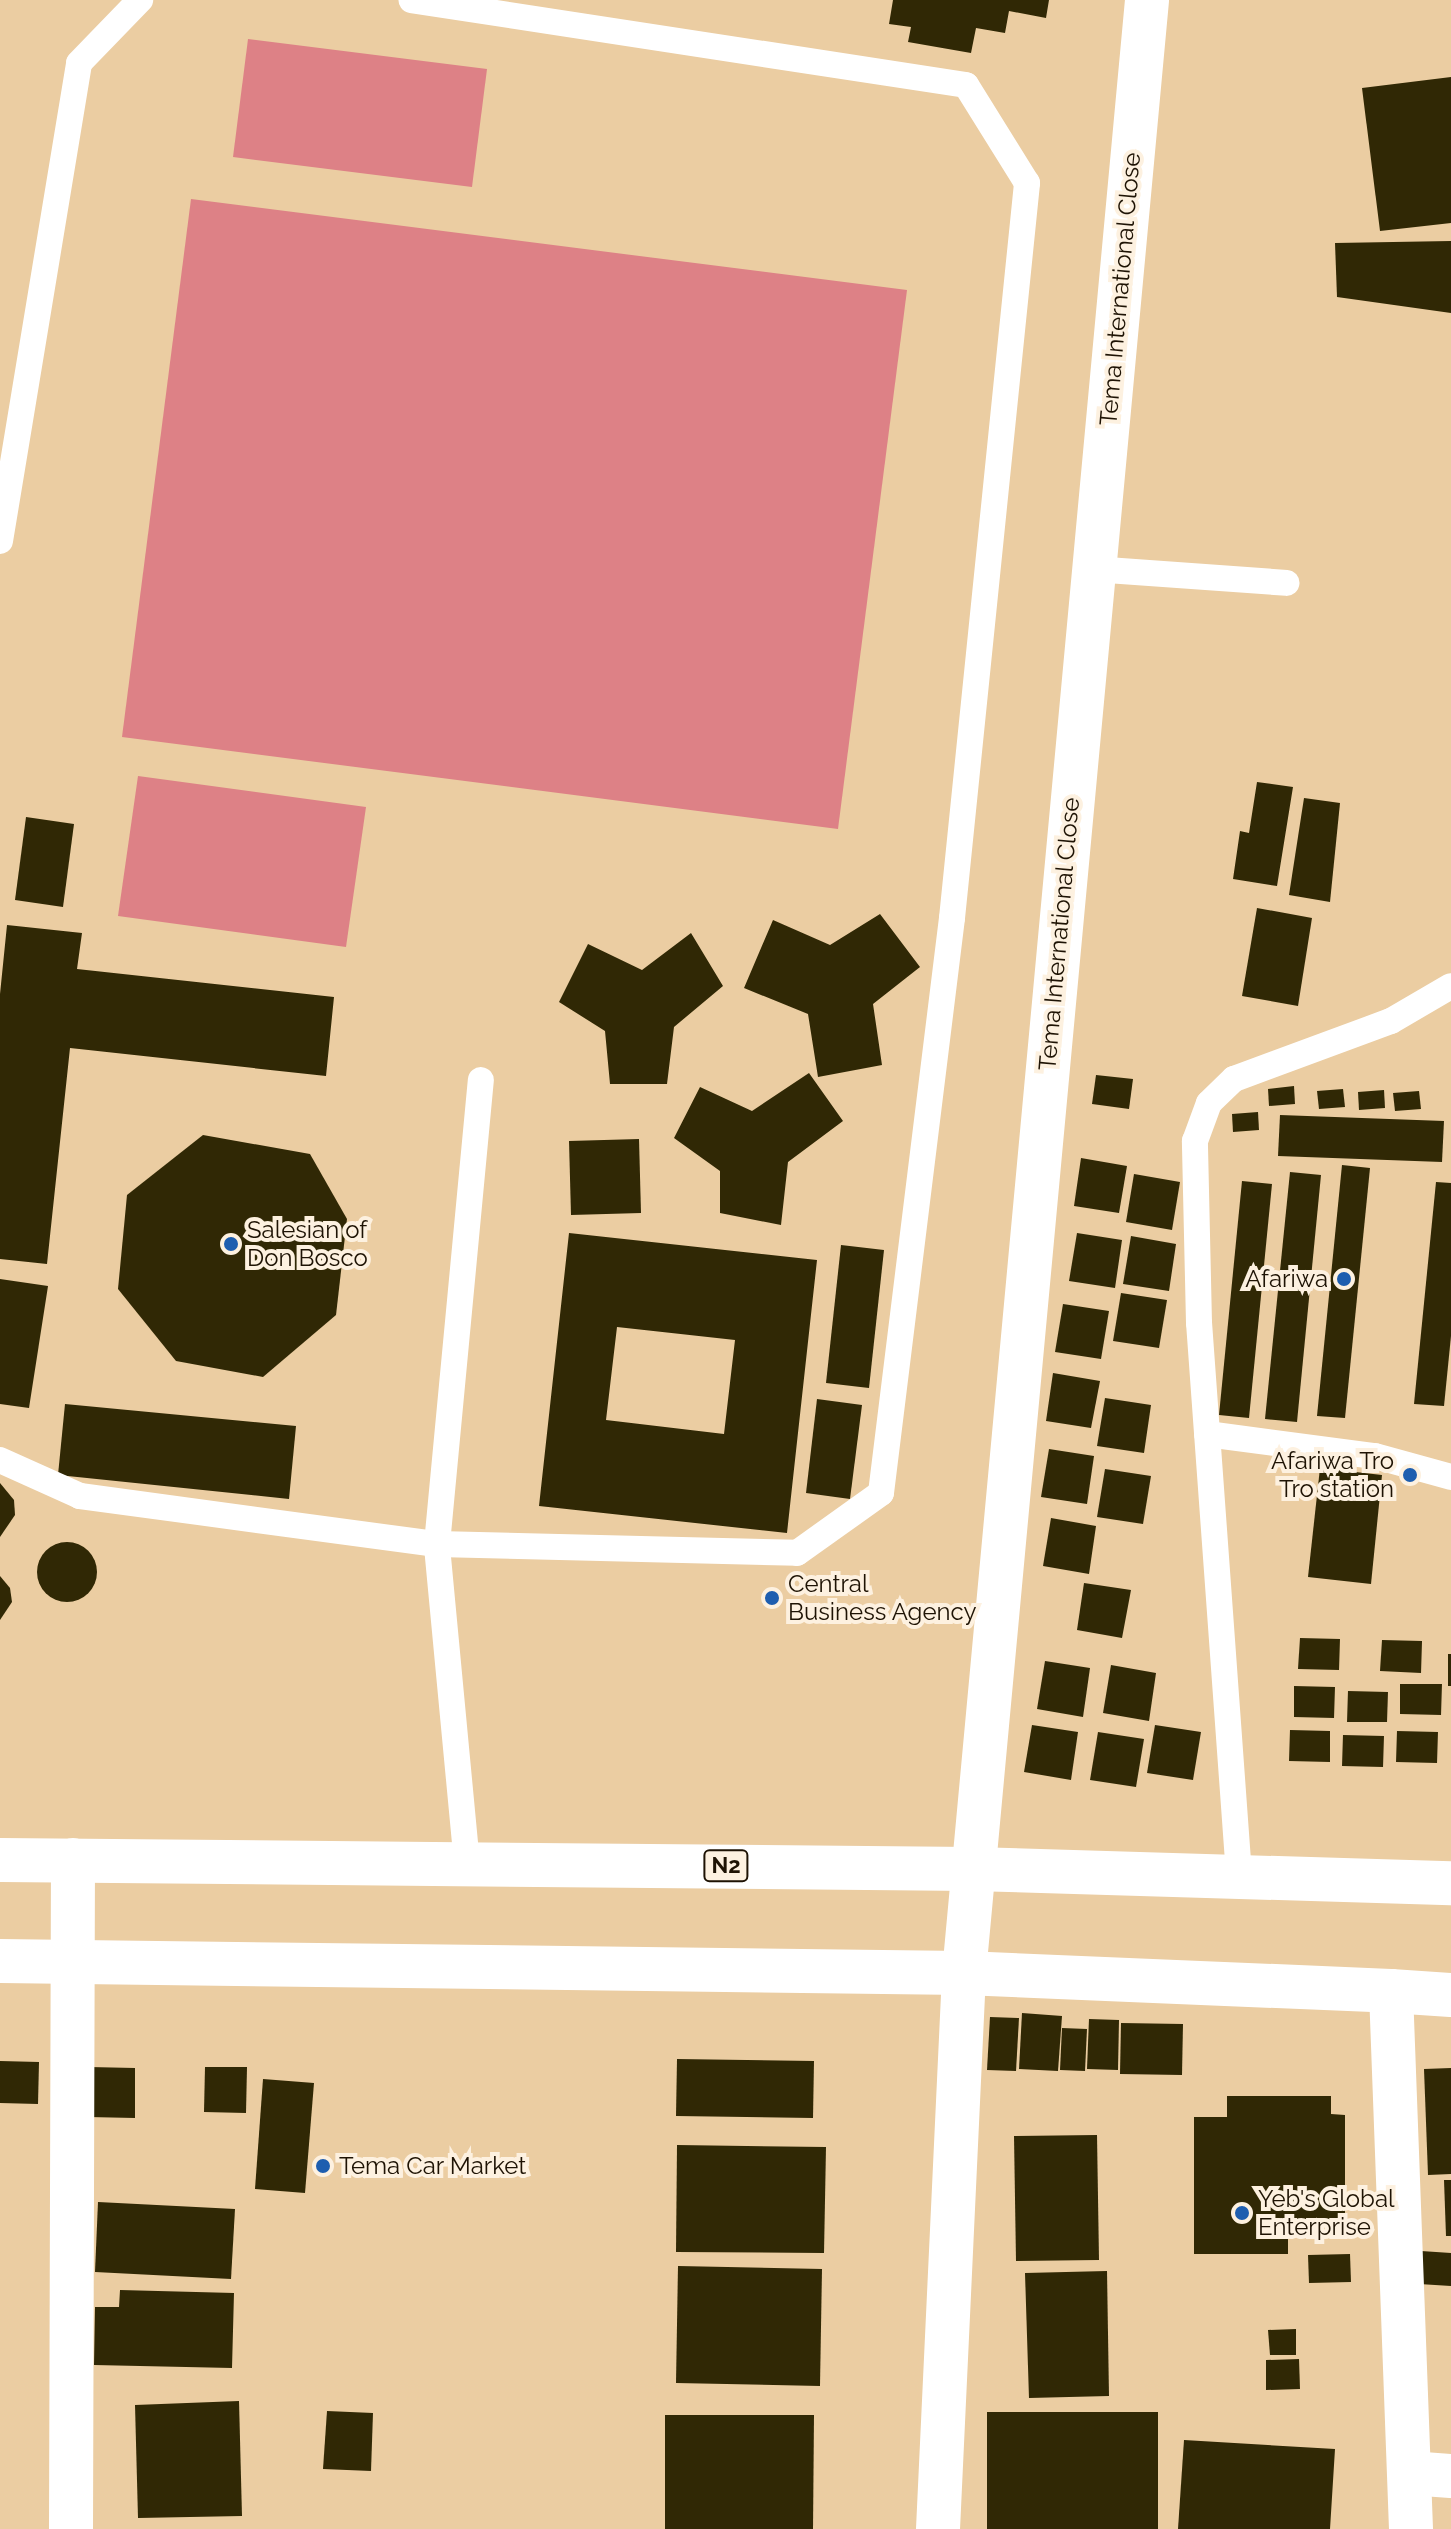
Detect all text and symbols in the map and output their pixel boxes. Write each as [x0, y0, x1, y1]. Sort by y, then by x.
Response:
street label: Tema International Close [1094, 151, 1146, 427]
street label: Tema International Close [1033, 796, 1085, 1072]
place label: Salesian of Don Bosco [247, 1216, 368, 1272]
marker: Salesian of Don Bosco [222, 1235, 240, 1253]
place label: Afariwa [1245, 1265, 1328, 1293]
marker: Afariwa [1335, 1270, 1353, 1288]
place label: Afariwa Tro Tro station [1270, 1447, 1394, 1503]
marker: Afariwa Tro Tro station [1401, 1466, 1419, 1484]
place label: Central Business Agency [788, 1570, 977, 1626]
marker: Central Business Agency [763, 1589, 781, 1607]
road number: N2 [702, 1848, 750, 1884]
place label: Tema Car Market [339, 2152, 527, 2180]
marker: Tema Car Market [314, 2157, 332, 2175]
place label: Yeb's Global Enterprise [1258, 2185, 1394, 2241]
marker: Yeb's Global Enterprise [1233, 2204, 1251, 2222]

